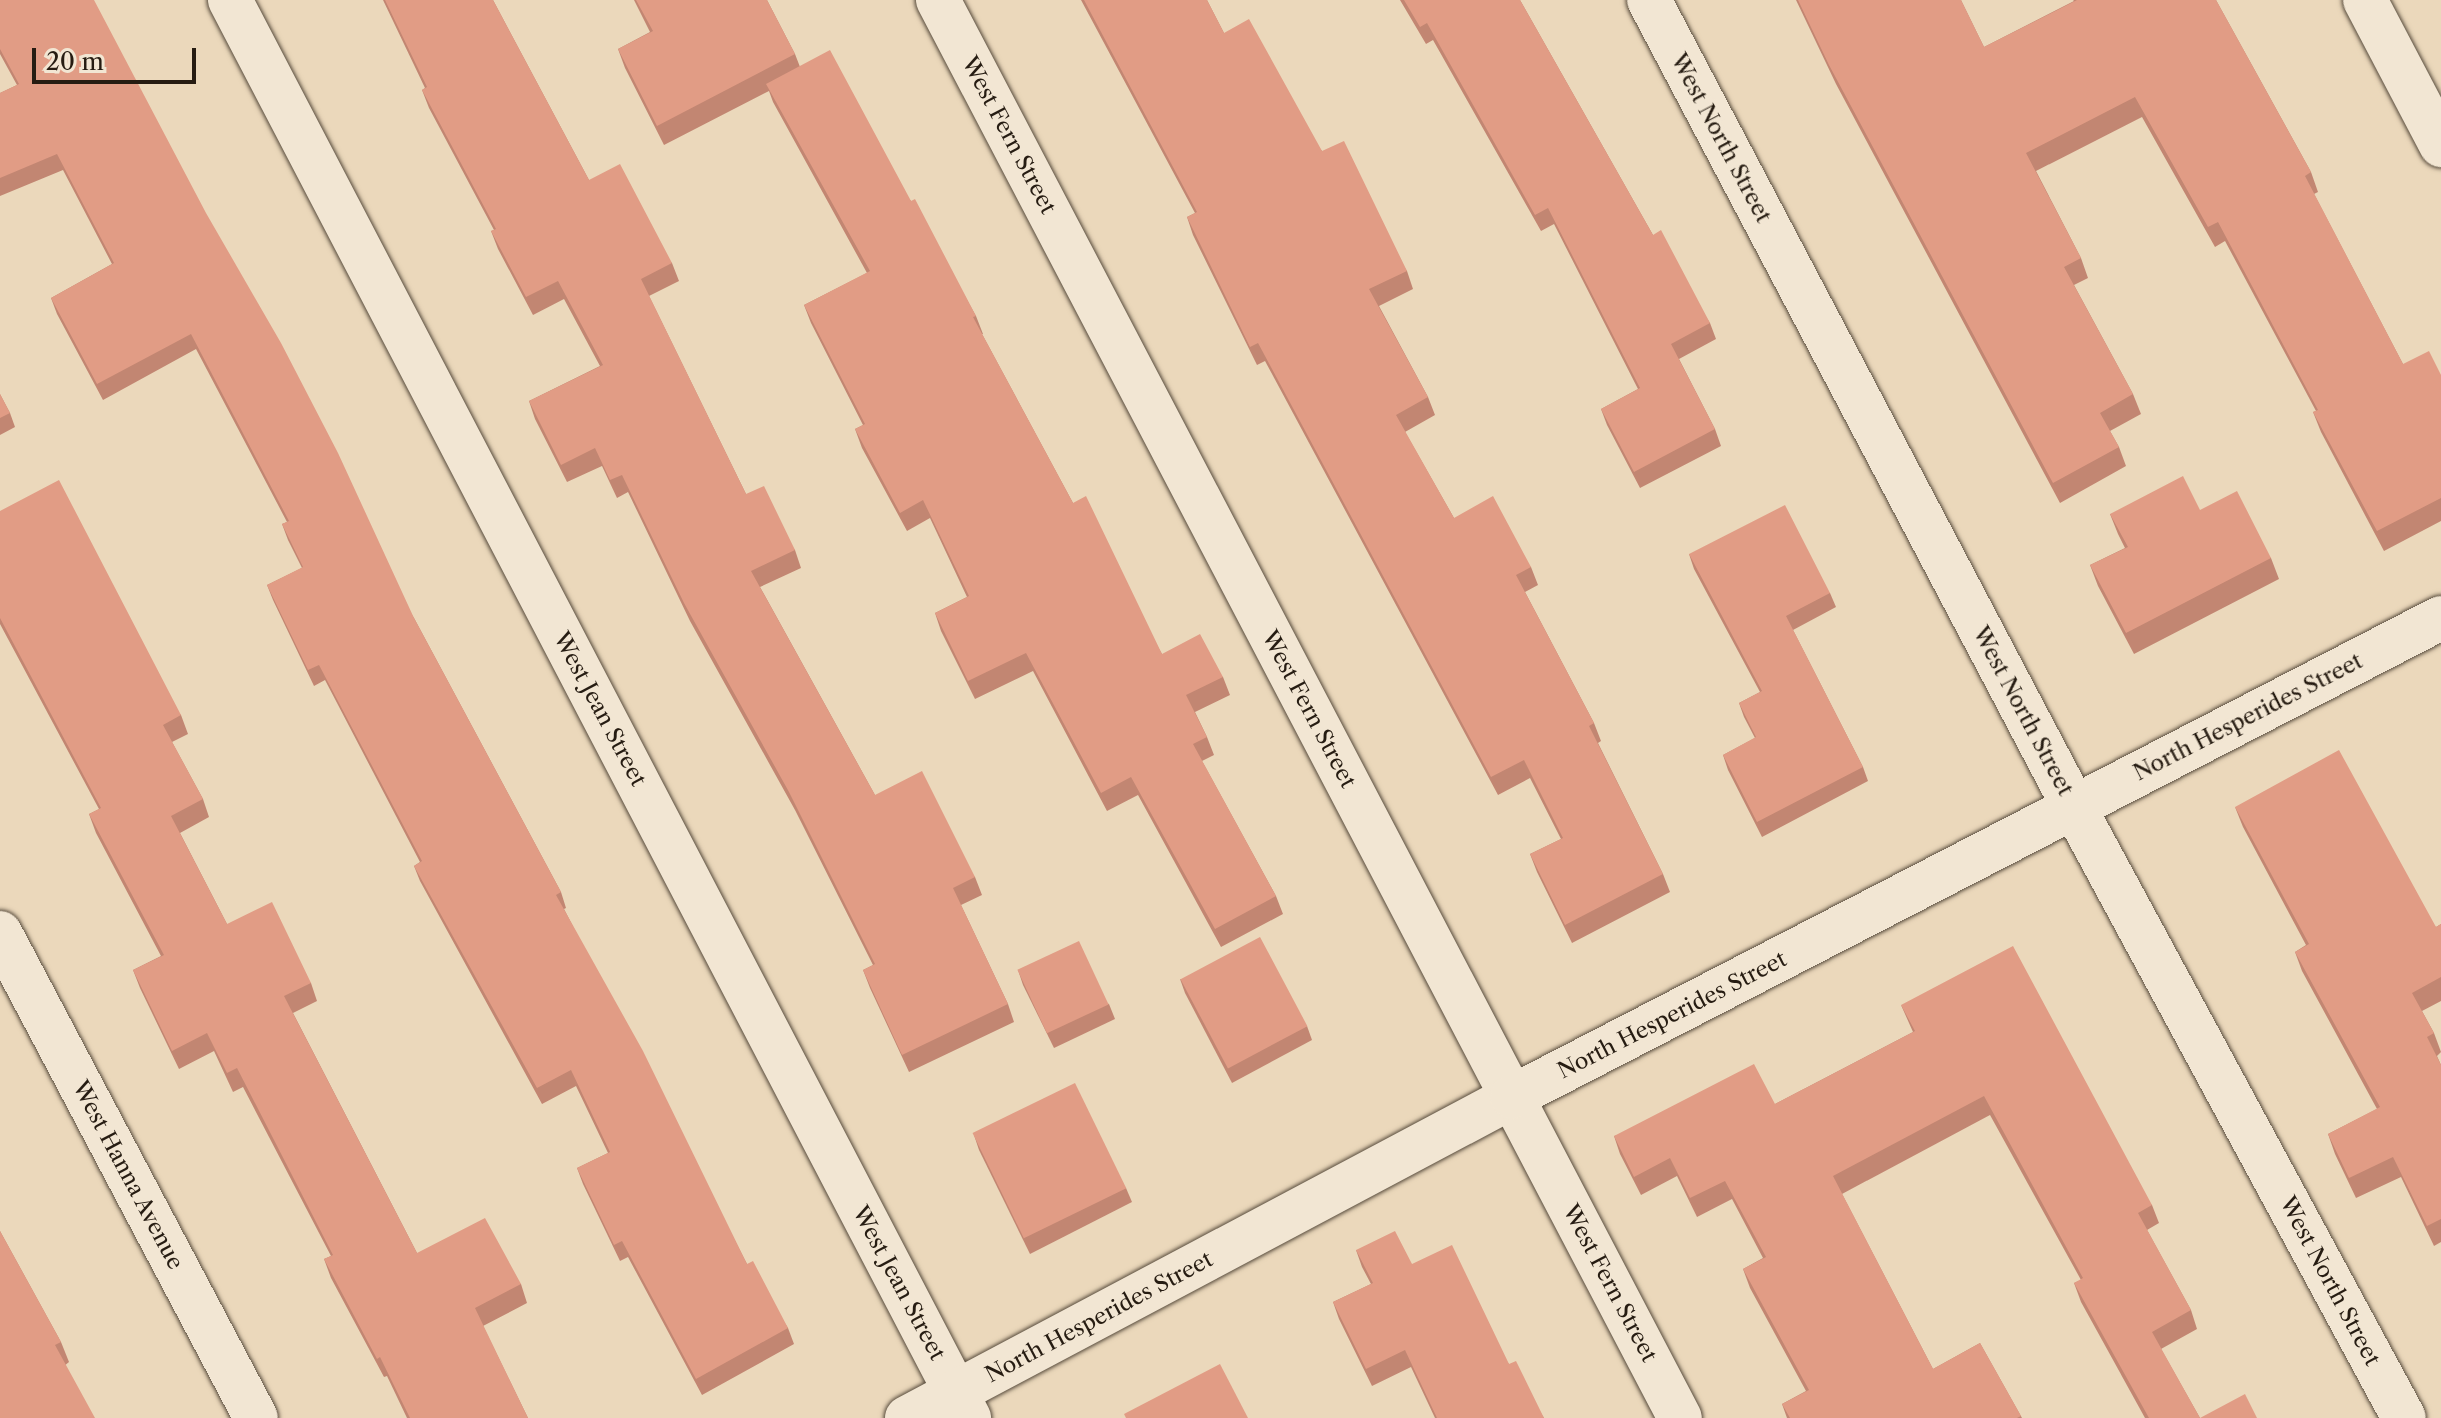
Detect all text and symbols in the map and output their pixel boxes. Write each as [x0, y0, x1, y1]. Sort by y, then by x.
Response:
scale bar [36, 32, 200, 82]
text: 20 m [46, 47, 104, 76]
street label: West North Street [1665, 49, 1777, 227]
street label: West Fern Street [956, 52, 1062, 218]
street label: West North Street [1967, 622, 2079, 800]
street label: West Fern Street [1256, 626, 1362, 792]
street label: West Jean Street [548, 627, 652, 791]
street label: North Hesperides Street [2129, 648, 2367, 786]
street label: North Hesperides Street [1553, 946, 1791, 1084]
street label: West Hanna Avenue [67, 1076, 189, 1274]
street label: West North Street [2274, 1192, 2386, 1370]
street label: West Fern Street [1557, 1200, 1663, 1366]
street label: West Jean Street [847, 1201, 951, 1365]
street label: North Hesperides Street [981, 1246, 1217, 1388]

